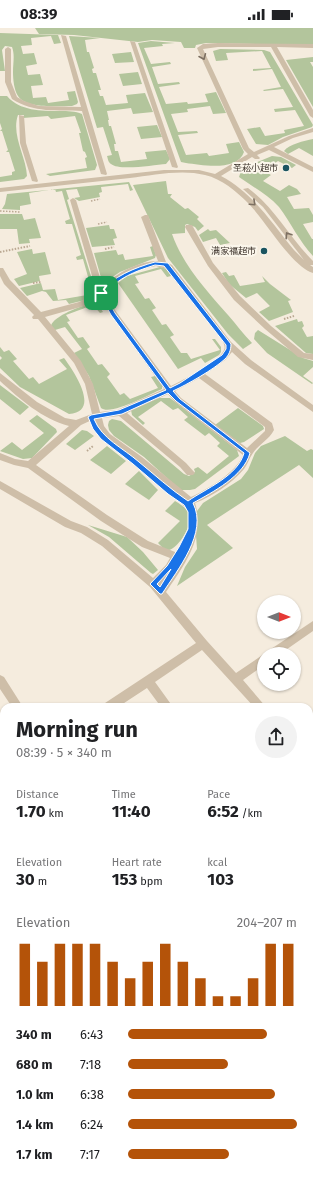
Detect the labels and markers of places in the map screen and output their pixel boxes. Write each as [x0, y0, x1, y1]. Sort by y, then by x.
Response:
place label: 圣菘小超市 [233, 163, 278, 173]
marker: 圣菘小超市 [281, 163, 291, 173]
place label: 满家福超市 [211, 246, 256, 256]
marker: 满家福超市 [259, 246, 269, 256]
pin [84, 276, 118, 310]

